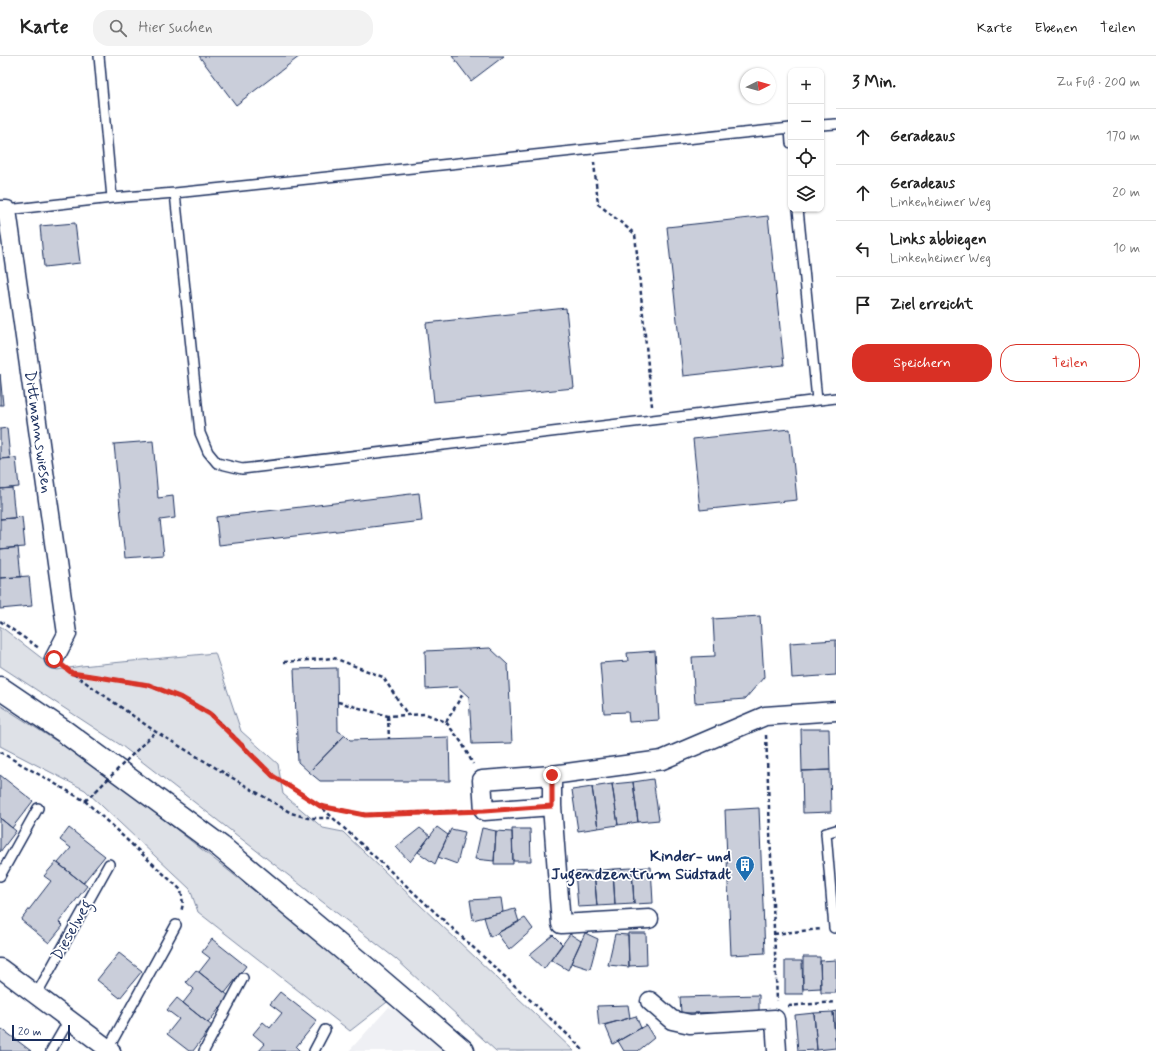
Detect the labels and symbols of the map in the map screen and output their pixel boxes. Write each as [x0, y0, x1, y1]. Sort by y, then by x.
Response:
north arrow [740, 68, 776, 104]
street label: Dittmannswiesen [19, 369, 57, 495]
route start [45, 650, 63, 668]
route end [543, 766, 561, 784]
place label: Kinder- und Jugendzentrum Südstadt [551, 846, 731, 887]
building icon: Kinder- und Jugendzentrum Südstadt [734, 854, 756, 882]
street label: Dieselweg [47, 896, 98, 965]
scale bar [12, 1023, 70, 1042]

